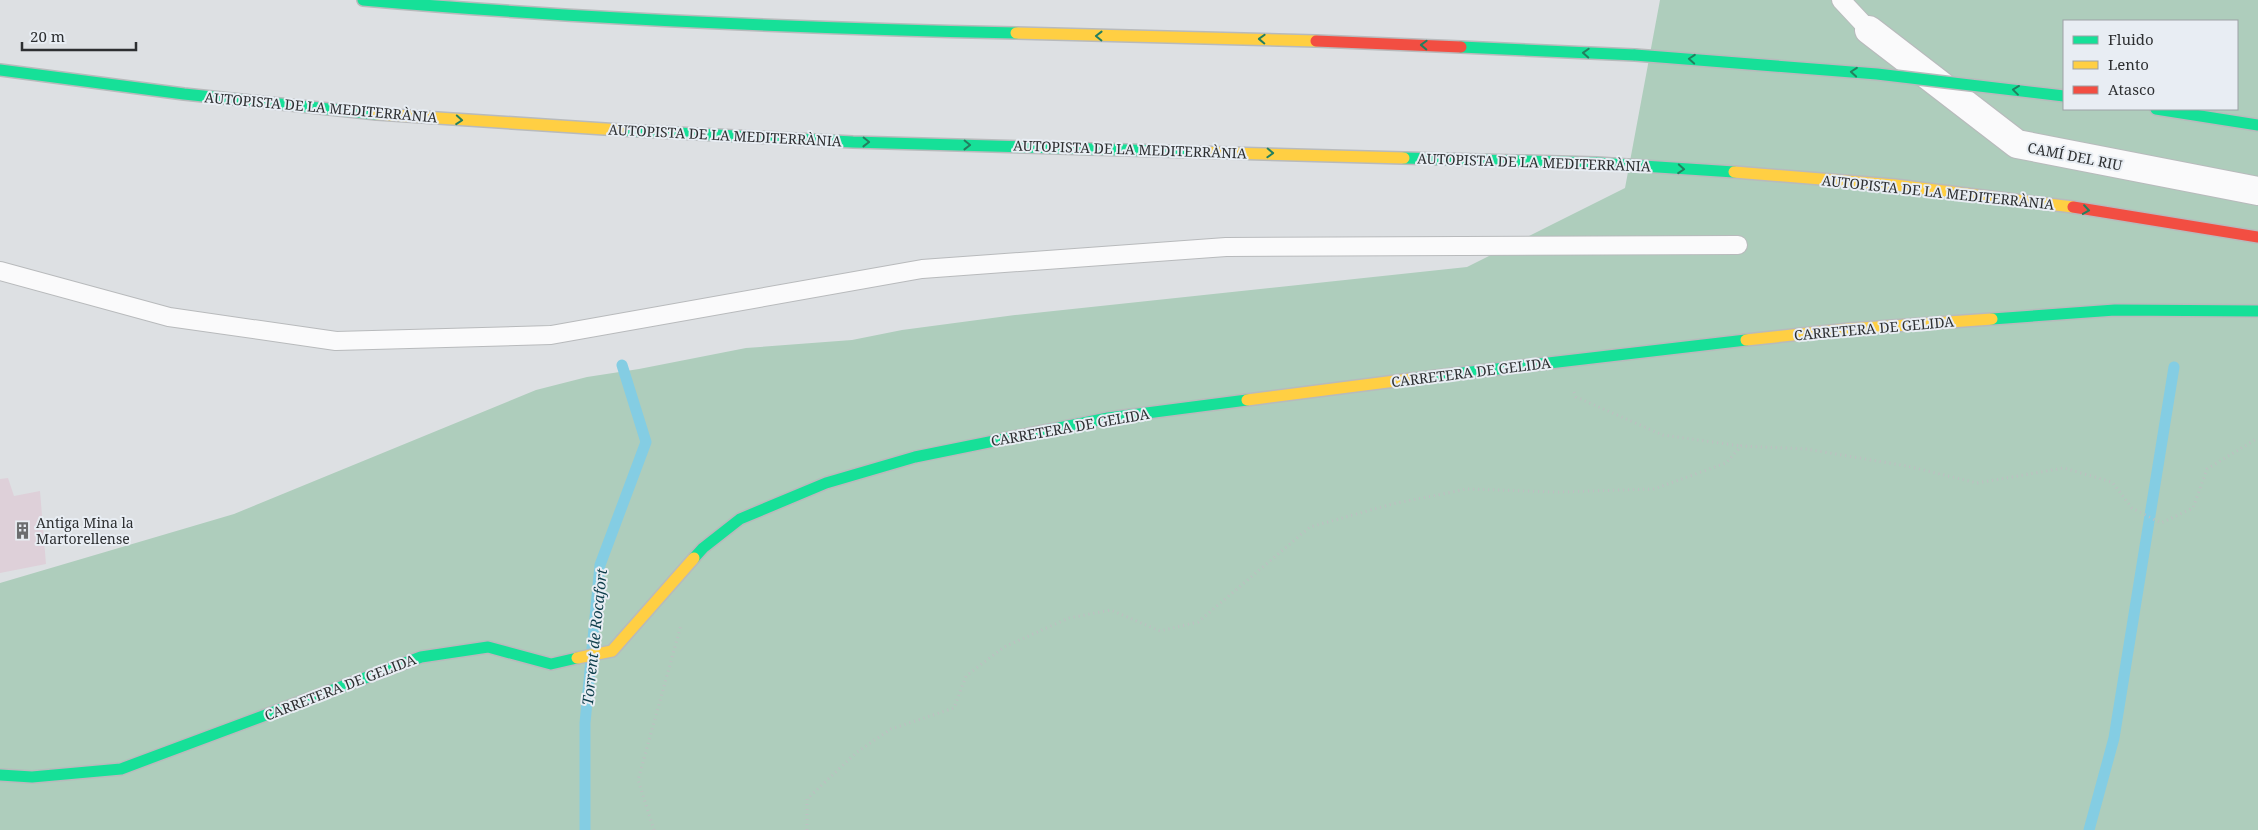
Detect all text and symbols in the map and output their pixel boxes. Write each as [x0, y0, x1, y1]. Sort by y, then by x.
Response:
scale bar [22, 20, 136, 52]
legend [2063, 20, 2238, 110]
text: 20 m [30, 26, 65, 46]
text: Fluido [2108, 29, 2154, 49]
one-way arrow [1095, 31, 1102, 41]
one-way arrow [1257, 34, 1265, 45]
one-way arrow [1420, 40, 1428, 51]
one-way arrow [1582, 47, 1590, 58]
one-way arrow [1688, 54, 1696, 65]
text: Lento [2108, 54, 2149, 74]
one-way arrow [1850, 67, 1858, 78]
text: Atasco [2108, 79, 2155, 99]
one-way arrow [2012, 85, 2020, 96]
street label: AUTOPISTA DE LA MEDITERRÀNIA [204, 87, 438, 127]
one-way arrow [455, 114, 463, 125]
street label: AUTOPISTA DE LA MEDITERRÀNIA [608, 119, 842, 151]
street label: AUTOPISTA DE LA MEDITERRÀNIA [1013, 135, 1247, 163]
one-way arrow [862, 137, 870, 148]
street label: CAMÍ DEL RIU [2026, 138, 2124, 174]
one-way arrow [964, 139, 972, 150]
one-way arrow [1266, 148, 1274, 158]
street label: AUTOPISTA DE LA MEDITERRÀNIA [1417, 148, 1651, 176]
one-way arrow [1677, 163, 1685, 174]
street label: AUTOPISTA DE LA MEDITERRÀNIA [1821, 170, 2055, 214]
one-way arrow [2082, 204, 2090, 214]
street label: CARRETERA DE GELIDA [1793, 312, 1955, 344]
street label: CARRETERA DE GELIDA [1390, 353, 1552, 391]
street label: CARRETERA DE GELIDA [989, 404, 1151, 450]
place label: Antiga Mina la Martorellense [36, 513, 134, 548]
building icon: Antiga Mina la Martorellense [12, 520, 32, 540]
water label: Torrent de Rocafort [577, 567, 611, 706]
street label: CARRETERA DE GELIDA [262, 649, 418, 725]

